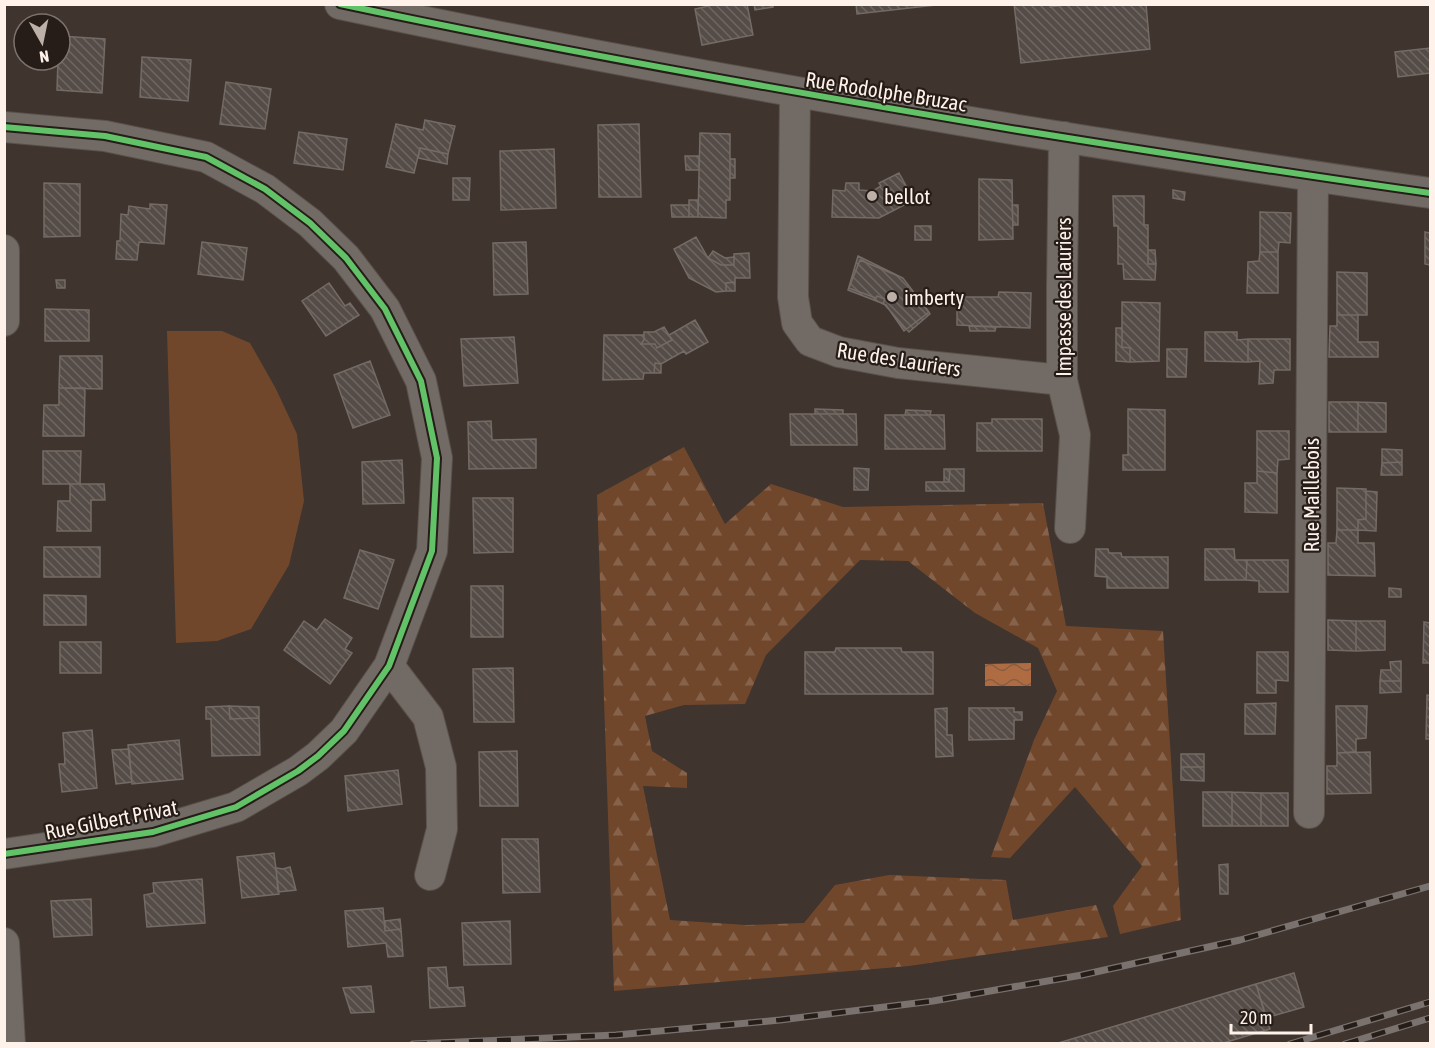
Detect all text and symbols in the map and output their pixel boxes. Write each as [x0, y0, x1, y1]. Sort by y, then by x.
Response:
north arrow [12, 12, 72, 72]
text: N [38, 47, 50, 66]
street label: Rue Rodolphe Bruzac [804, 66, 968, 116]
place label: bellot [884, 184, 930, 208]
marker: bellot [865, 189, 879, 203]
street label: Impasse des Lauriers [1051, 217, 1075, 377]
place label: imberty [904, 285, 964, 309]
marker: imberty [885, 290, 899, 304]
street label: Rue des Lauriers [835, 337, 963, 381]
street label: Rue Maillebois [1299, 438, 1323, 552]
street label: Rue Gilbert Privat [43, 794, 179, 844]
scale bar [1231, 997, 1310, 1035]
text: 20 m [1240, 1007, 1272, 1028]

